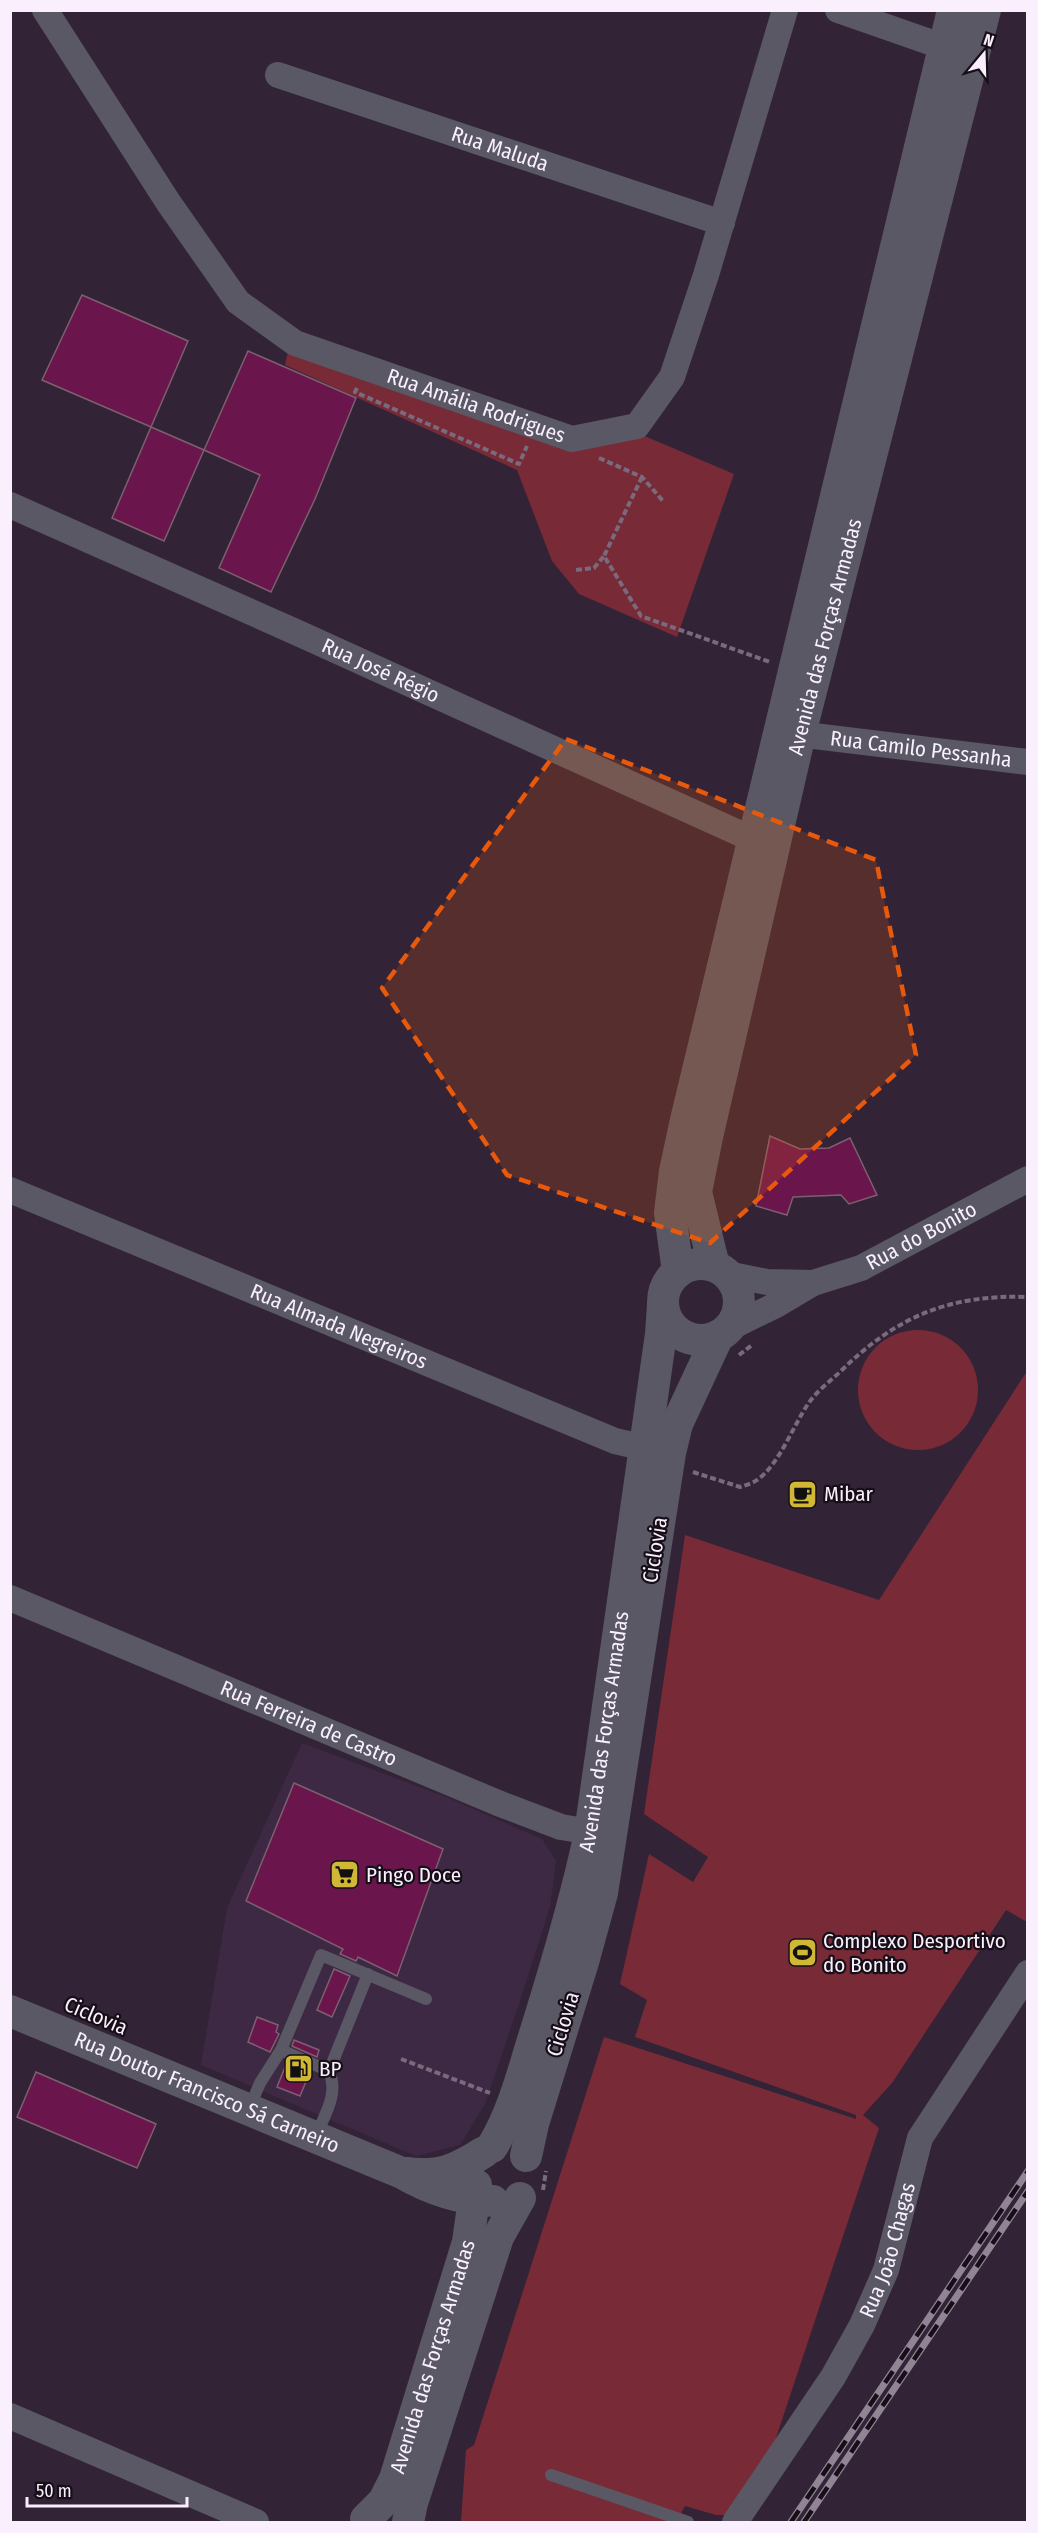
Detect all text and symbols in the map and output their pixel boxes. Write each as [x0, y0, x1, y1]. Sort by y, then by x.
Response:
north arrow [954, 24, 1014, 84]
text: N [981, 30, 996, 51]
street label: Rua Maluda [448, 121, 552, 177]
street label: Rua Amália Rodrigues [383, 363, 569, 449]
street label: Avenida das Forças Armadas [783, 516, 868, 758]
street label: Rua José Régio [318, 633, 444, 709]
street label: Rua Camilo Pessanha [829, 725, 1013, 773]
street label: Rua do Bonito [862, 1196, 981, 1276]
street label: Rua Almada Negreiros [246, 1278, 431, 1375]
cafe icon: Mibar [787, 1478, 819, 1510]
place label: Mibar [824, 1481, 873, 1507]
street label: Ciclovia [637, 1515, 673, 1585]
street label: Avenida das Forças Armadas [573, 1609, 634, 1855]
street label: Rua Ferreira de Castro [217, 1675, 401, 1772]
supermarket icon: Pingo Doce [329, 1859, 361, 1891]
place label: Pingo Doce [366, 1862, 461, 1888]
place label: Complexo Desportivo do Bonito [823, 1928, 1006, 1978]
sports icon: Complexo Desportivo do Bonito [786, 1937, 818, 1969]
street label: Ciclovia [541, 1989, 585, 2059]
street label: Ciclovia [60, 1991, 132, 2041]
street label: Rua Doutor Francisco Sá Carneiro [70, 2026, 343, 2159]
fuel station icon: BP [282, 2053, 314, 2085]
place label: BP [319, 2056, 341, 2082]
street label: Rua João Chagas [854, 2180, 921, 2322]
street label: Avenida das Forças Armadas [384, 2237, 481, 2477]
scale bar [27, 2470, 188, 2508]
text: 50 m [36, 2480, 72, 2502]

